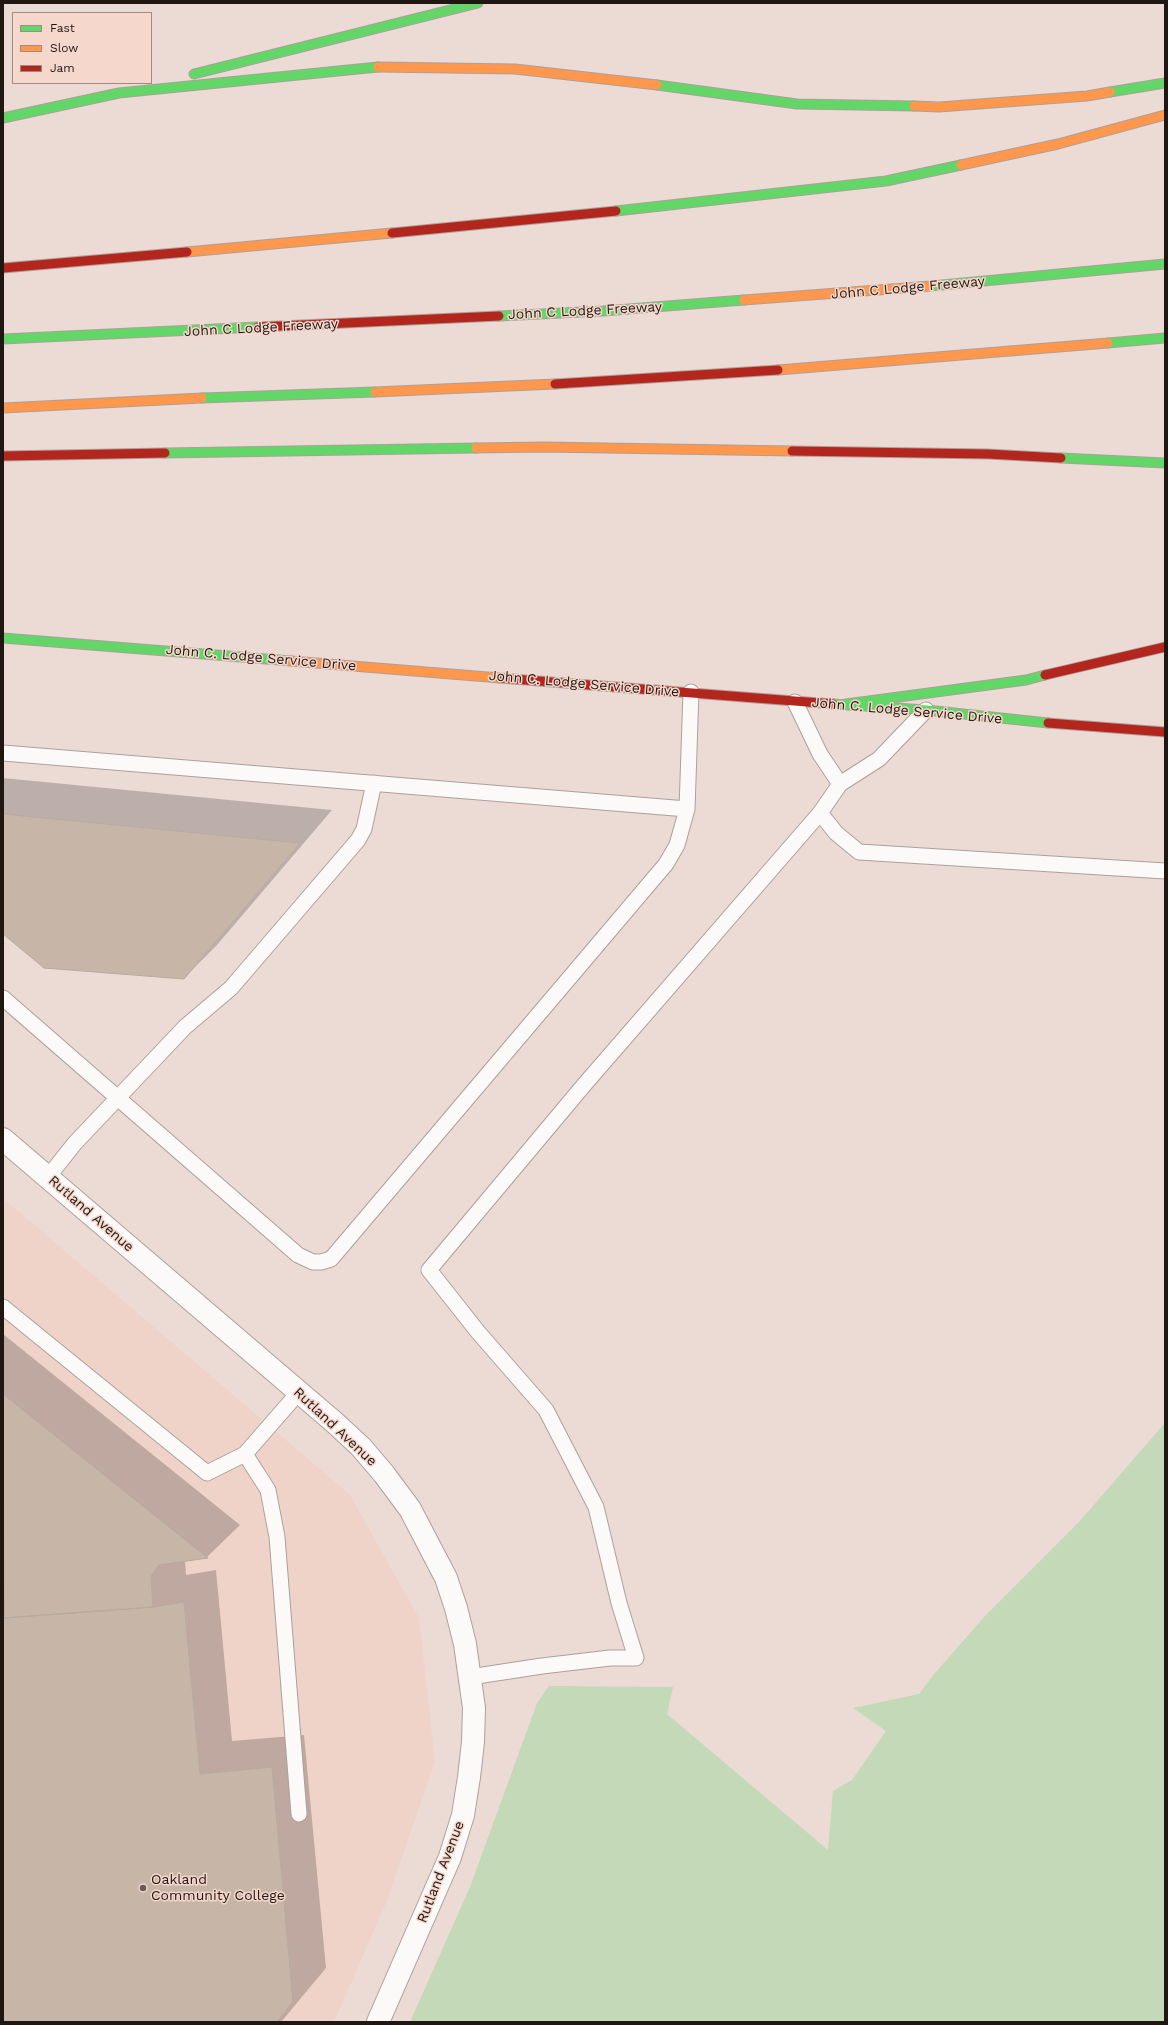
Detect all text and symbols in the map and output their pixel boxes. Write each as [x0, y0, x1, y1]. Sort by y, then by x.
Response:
legend [12, 12, 152, 84]
text: Fast [50, 21, 75, 35]
text: Slow [50, 41, 78, 55]
text: Jam [50, 61, 75, 75]
street label: John C Lodge Freeway [831, 273, 985, 303]
street label: John C Lodge Freeway [508, 299, 662, 323]
street label: John C Lodge Freeway [184, 316, 338, 340]
street label: John C. Lodge Service Drive [165, 641, 357, 675]
street label: John C. Lodge Service Drive [488, 667, 680, 701]
street label: John C. Lodge Service Drive [811, 694, 1003, 728]
street label: Rutland Avenue [45, 1172, 137, 1256]
street label: Rutland Avenue [290, 1384, 380, 1470]
street label: Rutland Avenue [414, 1819, 468, 1925]
place label: Oakland Community College [151, 1872, 285, 1904]
marker: Oakland Community College [138, 1883, 148, 1893]

